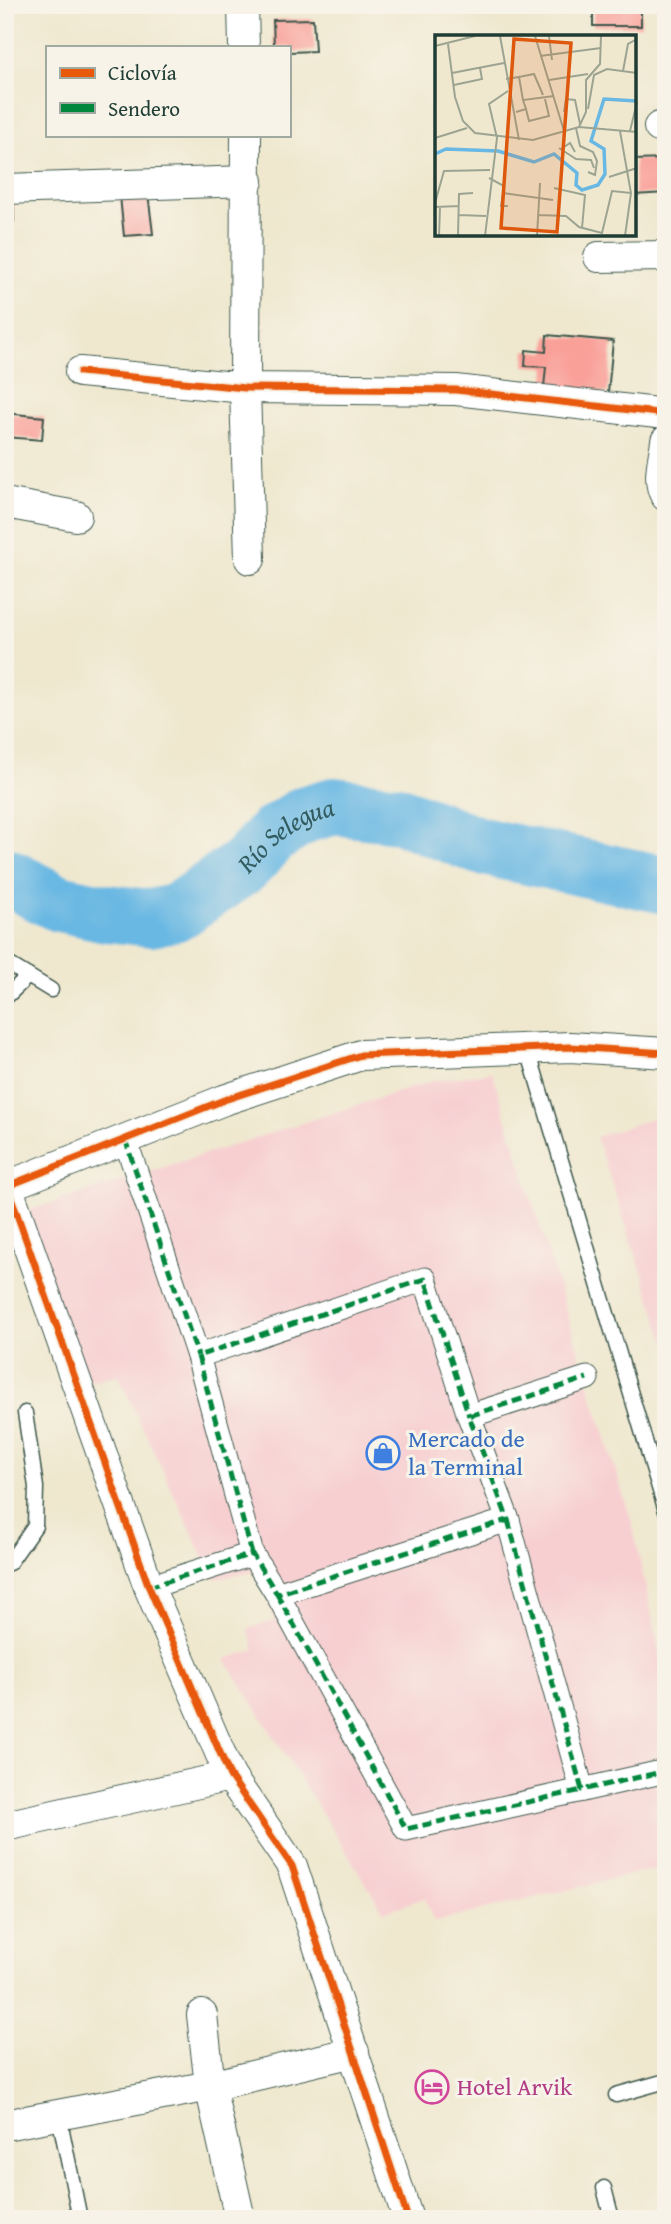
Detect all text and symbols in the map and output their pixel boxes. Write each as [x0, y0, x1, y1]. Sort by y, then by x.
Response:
inset map [435, 35, 636, 236]
legend [46, 46, 290, 136]
text: Ciclovía [108, 57, 177, 88]
text: Sendero [108, 93, 180, 124]
water label: Río Selegua [227, 787, 339, 882]
place label: Mercado de la Terminal [408, 1421, 525, 1484]
shop icon: Mercado de la Terminal [364, 1434, 402, 1472]
hotel icon: Hotel Arvik [413, 2068, 451, 2106]
place label: Hotel Arvik [457, 2069, 573, 2104]

